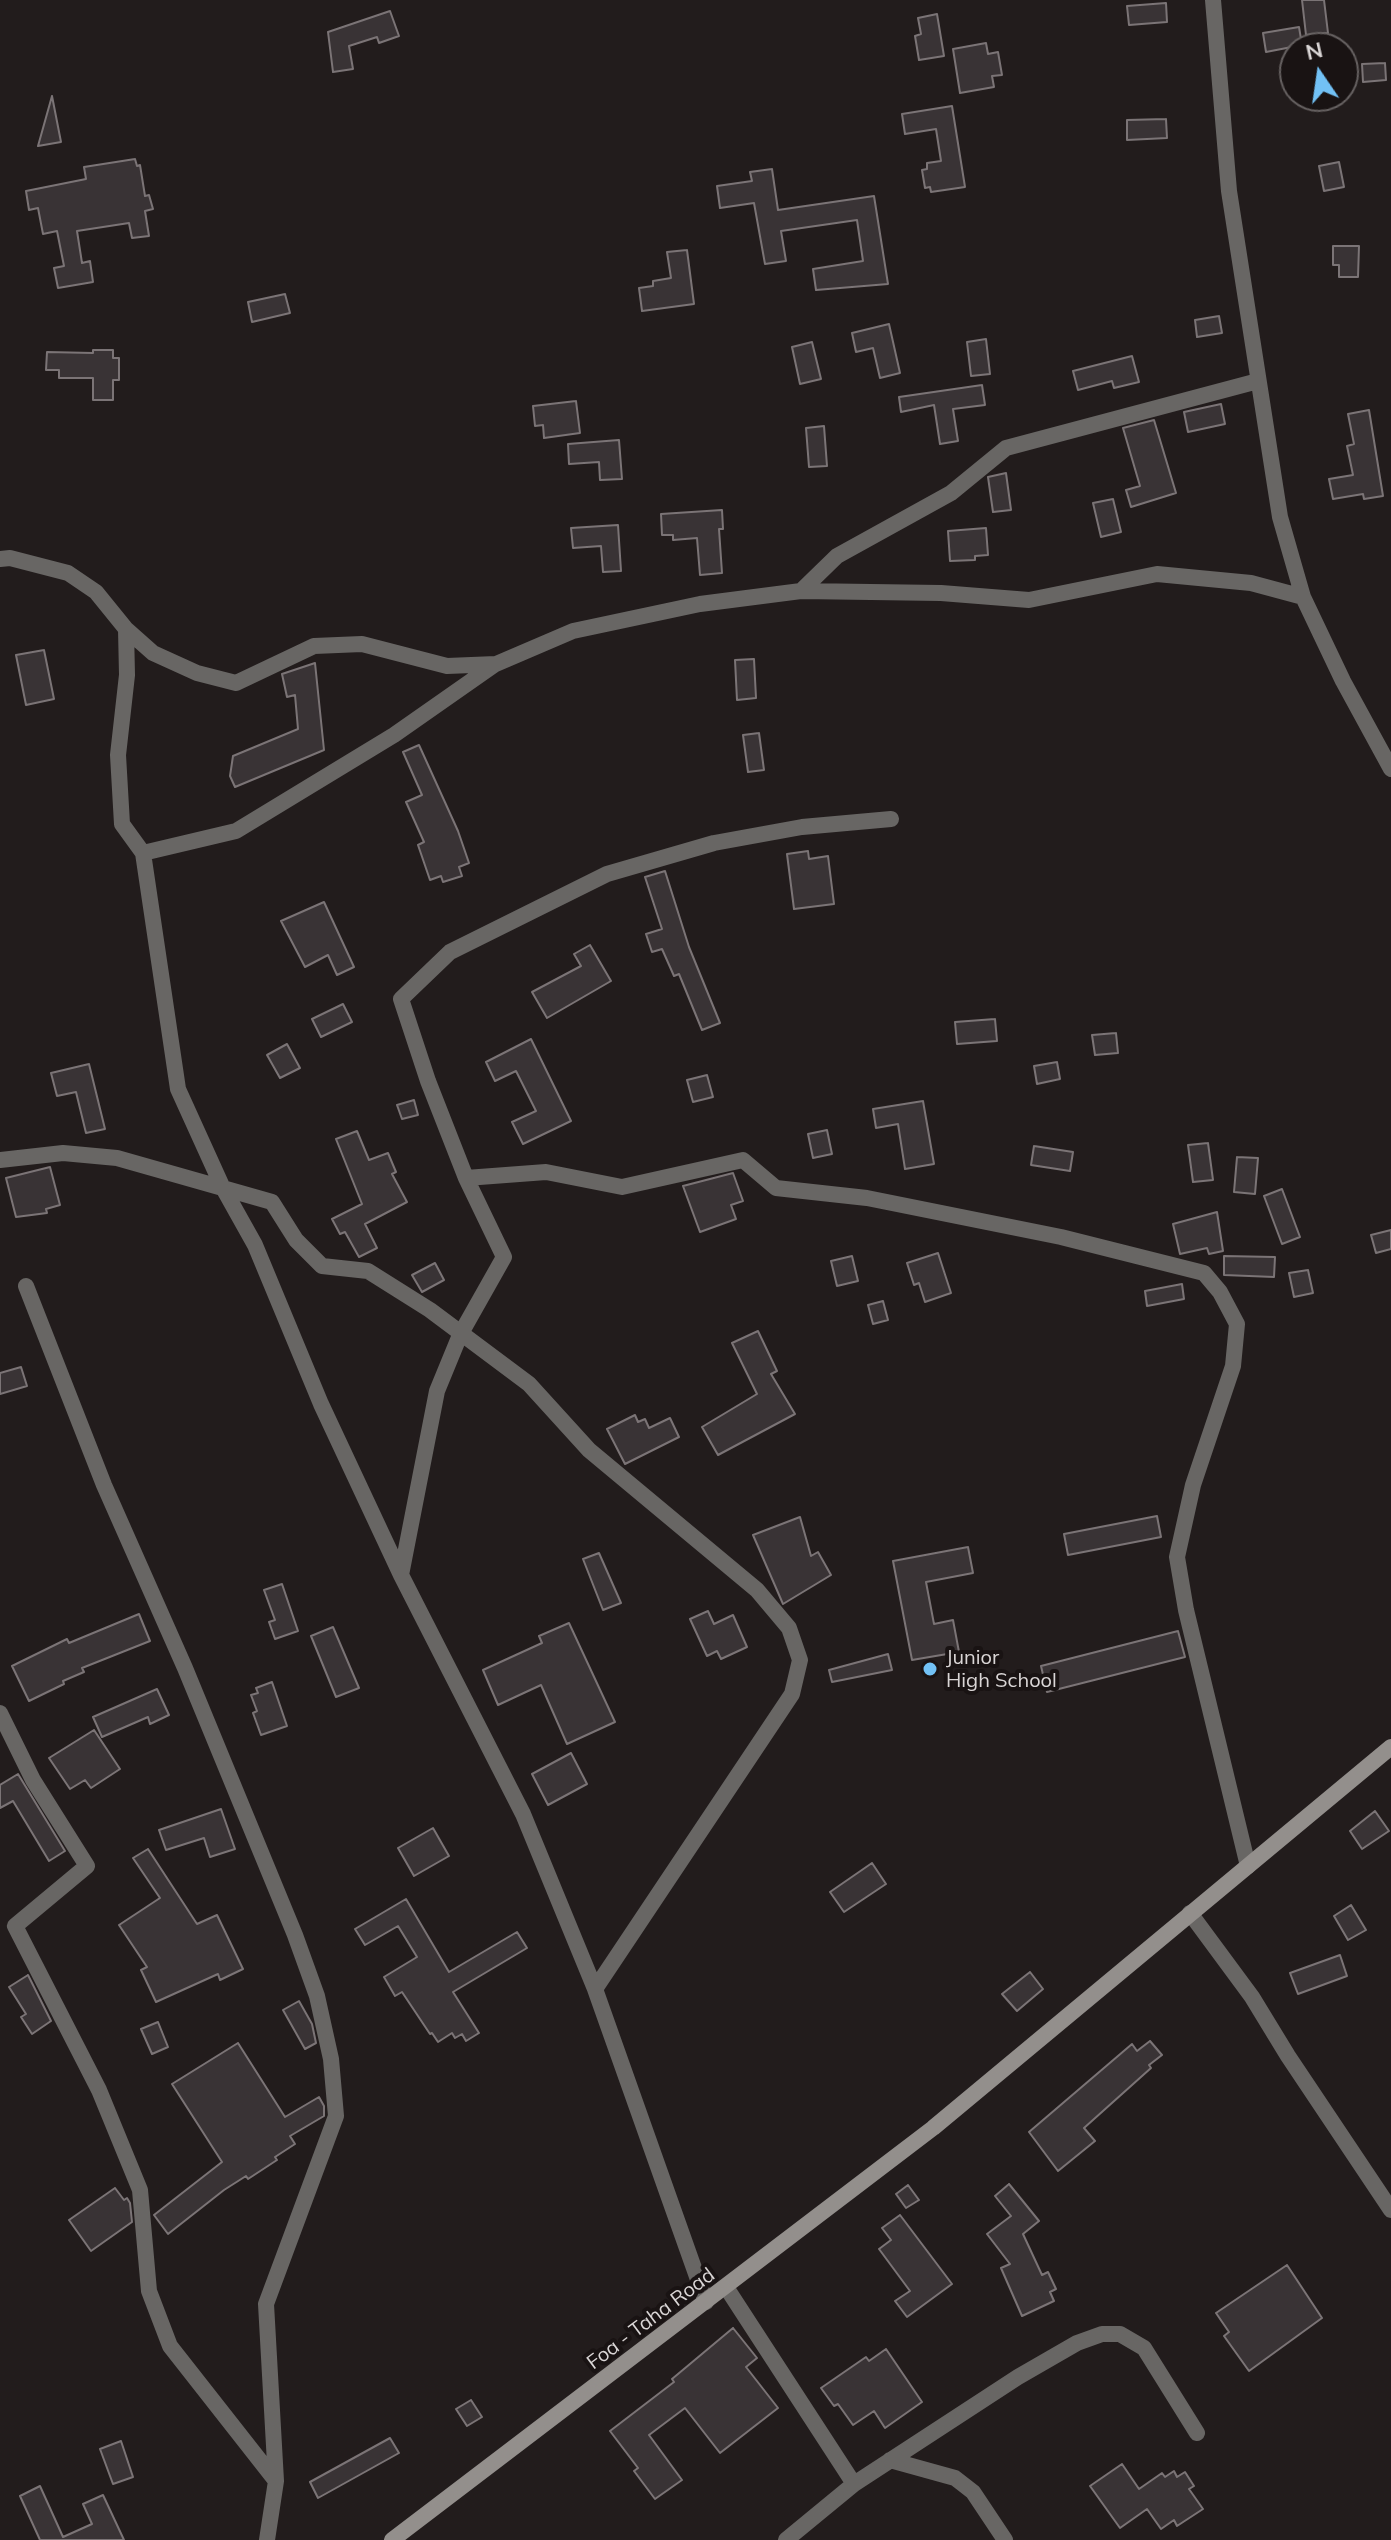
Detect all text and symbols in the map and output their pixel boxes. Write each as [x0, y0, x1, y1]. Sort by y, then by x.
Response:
north arrow [1279, 32, 1359, 112]
text: N [1303, 35, 1325, 66]
place label: Junior High School [946, 1646, 1057, 1693]
marker: Junior High School [921, 1660, 939, 1678]
street label: Foa - Taha Road [582, 2263, 720, 2375]

